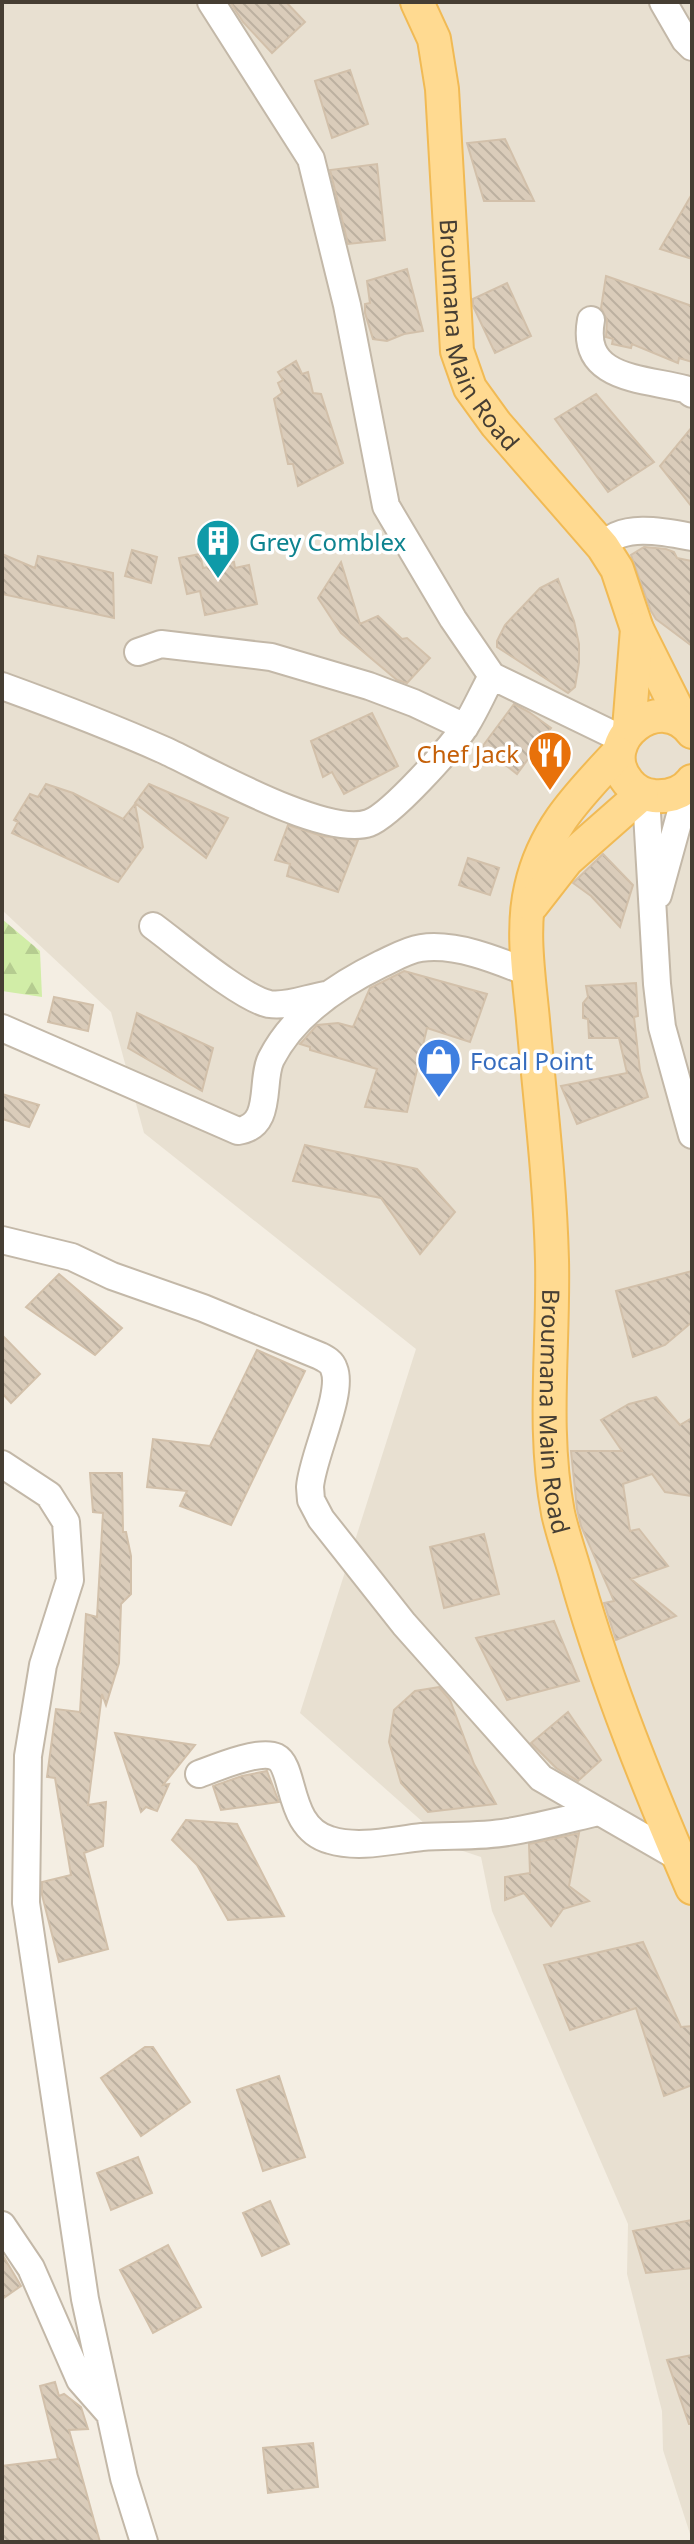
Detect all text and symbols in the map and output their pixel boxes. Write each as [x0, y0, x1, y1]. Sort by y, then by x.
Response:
street label: Broumana Main Road [433, 218, 528, 457]
building icon: Grey Comblex [194, 517, 242, 580]
place label: Grey Comblex [249, 525, 407, 558]
restaurant icon: Chef Jack [526, 729, 574, 792]
place label: Chef Jack [417, 737, 519, 770]
shop icon: Focal Point [415, 1036, 463, 1099]
place label: Focal Point [470, 1044, 593, 1077]
street label: Broumana Main Road [533, 1289, 579, 1537]

